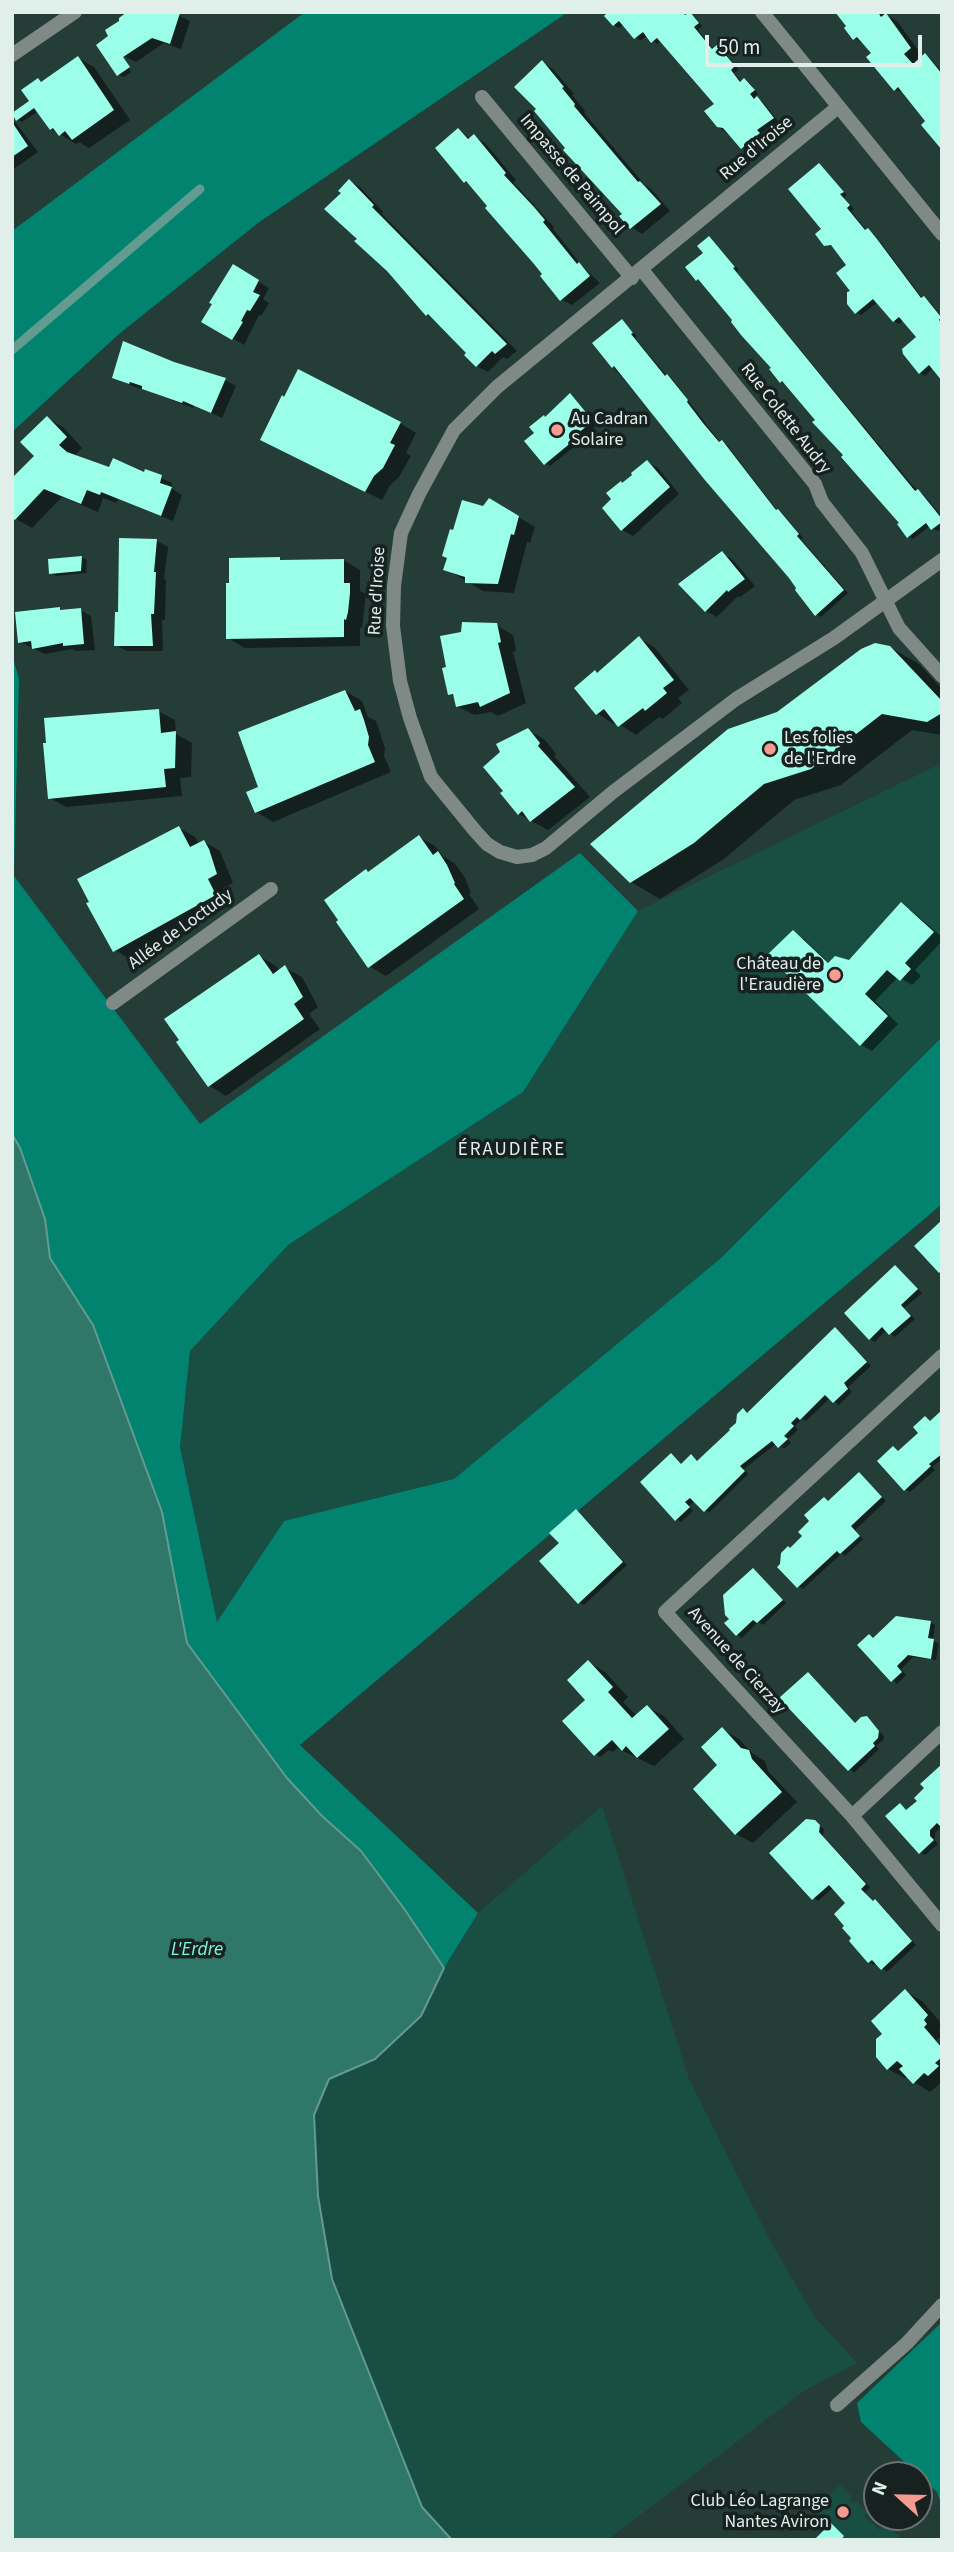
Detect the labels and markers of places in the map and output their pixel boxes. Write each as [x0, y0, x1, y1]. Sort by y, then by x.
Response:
place label: Au Cadran Solaire [571, 409, 648, 452]
marker: Au Cadran Solaire [549, 422, 565, 438]
place label: Les folies de l'Erdre [784, 728, 856, 770]
marker: Les folies de l'Erdre [762, 741, 778, 757]
place label: Château de l'Eraudière [736, 954, 821, 996]
marker: Château de l'Eraudière [827, 967, 843, 983]
place label: Club Léo Lagrange Nantes Aviron [691, 2491, 829, 2534]
marker: Club Léo Lagrange Nantes Aviron [835, 2504, 851, 2520]

